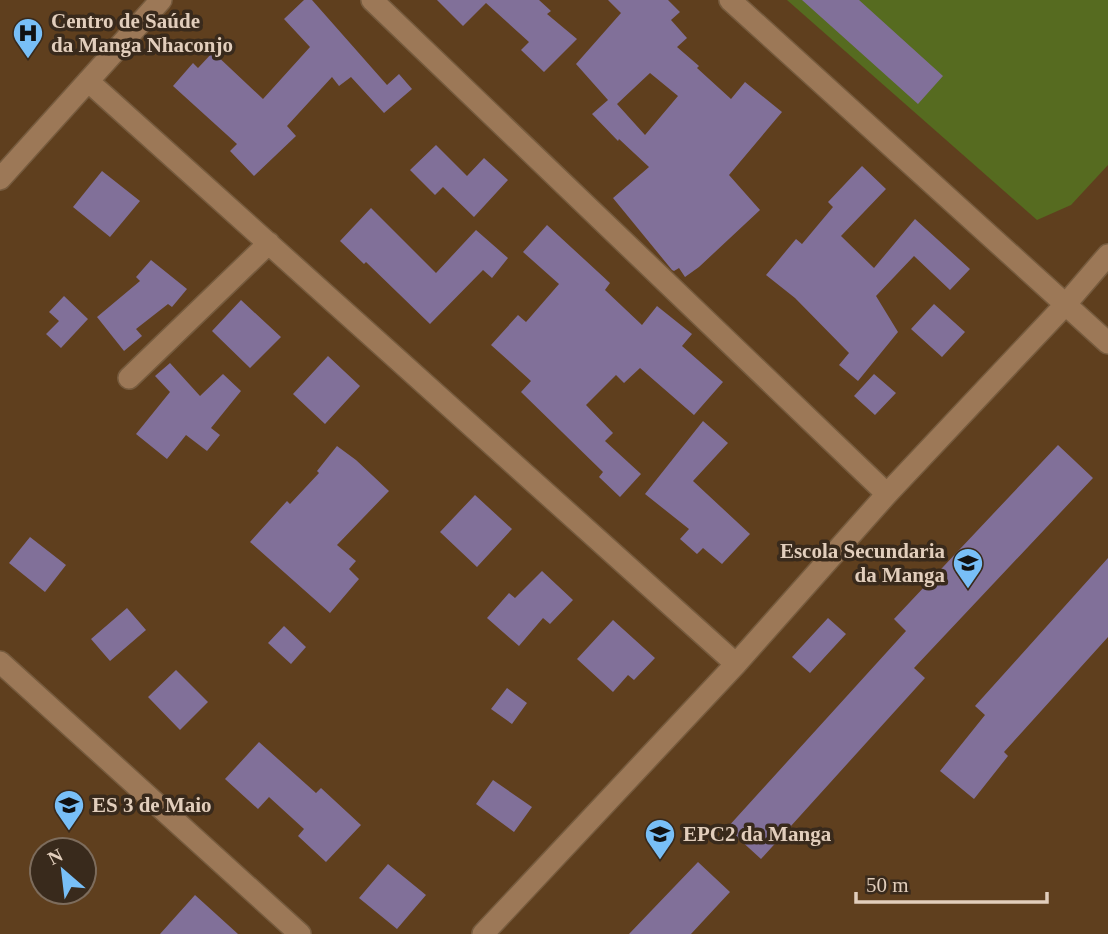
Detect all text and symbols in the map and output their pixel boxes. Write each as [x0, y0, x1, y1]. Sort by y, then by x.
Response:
place label: Centro de Saúde da Manga Nhaconjo [51, 9, 233, 57]
hospital icon: Centro de Saúde da Manga Nhaconjo [11, 16, 45, 60]
place label: Escola Secundaria da Manga [780, 539, 945, 587]
school or university icon: Escola Secundaria da Manga [951, 546, 985, 590]
school or university icon: ES 3 de Maio [52, 788, 86, 832]
place label: ES 3 de Maio [92, 793, 212, 817]
school or university icon: EPC2 da Manga [643, 817, 677, 861]
place label: EPC2 da Manga [683, 822, 832, 846]
north arrow [28, 836, 98, 906]
text: N [44, 844, 66, 869]
scale bar [856, 860, 1047, 904]
text: 50 m [866, 873, 909, 897]

